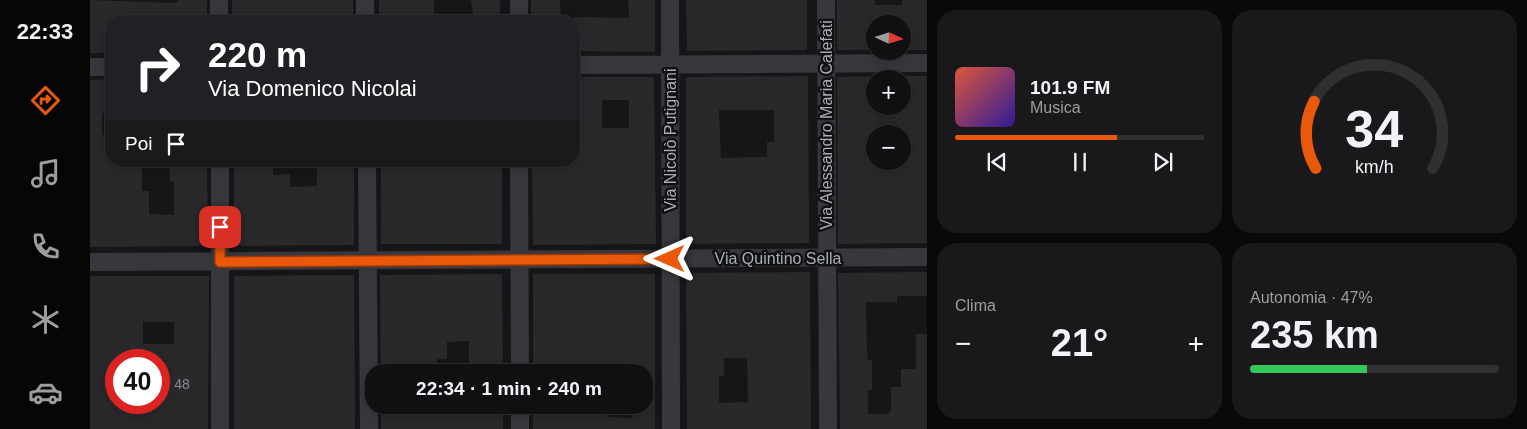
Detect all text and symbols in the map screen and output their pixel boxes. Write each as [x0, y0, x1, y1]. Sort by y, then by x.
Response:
north arrow [866, 15, 911, 60]
map controls [866, 15, 911, 170]
text: 22:33 [17, 19, 73, 44]
street label: Via Alessandro Maria Calefati [818, 20, 835, 230]
icon: right [125, 35, 190, 100]
text: 220 m [208, 35, 307, 74]
street label: Via Nicolò Putignani [662, 69, 679, 211]
button: + [866, 70, 911, 115]
text: Via Domenico Nicolai [208, 76, 417, 101]
text: 101.9 FM [1030, 77, 1110, 98]
icon: directions [28, 83, 63, 118]
text: Musica [1030, 99, 1081, 116]
text: 34 [1346, 100, 1403, 158]
button: − [866, 125, 911, 170]
icon: arrive [162, 130, 190, 158]
text: Poi [125, 133, 152, 154]
icon: previous [983, 148, 1011, 176]
icon: pause [1066, 148, 1094, 176]
icon: next [1149, 148, 1177, 176]
icon: music [28, 156, 63, 191]
text: km/h [1355, 157, 1394, 177]
pin [199, 206, 241, 248]
icon: arrive [206, 213, 234, 241]
icon: phone [28, 229, 63, 264]
position arrow [643, 232, 695, 284]
street label: Via Quintino Sella [715, 250, 842, 267]
text: Autonomia · 47% [1250, 289, 1373, 306]
text: Clima [955, 297, 996, 314]
icon: climate [28, 302, 63, 337]
text: 235 km [1250, 314, 1379, 356]
text: 21° [1051, 322, 1108, 364]
text: − [955, 328, 971, 359]
text: + [1188, 328, 1204, 359]
speed limit sign: 40 [105, 349, 170, 414]
icon: car [28, 375, 63, 410]
house number: 48 [174, 376, 190, 392]
text: 22:34 · 1 min · 240 m [416, 378, 602, 399]

